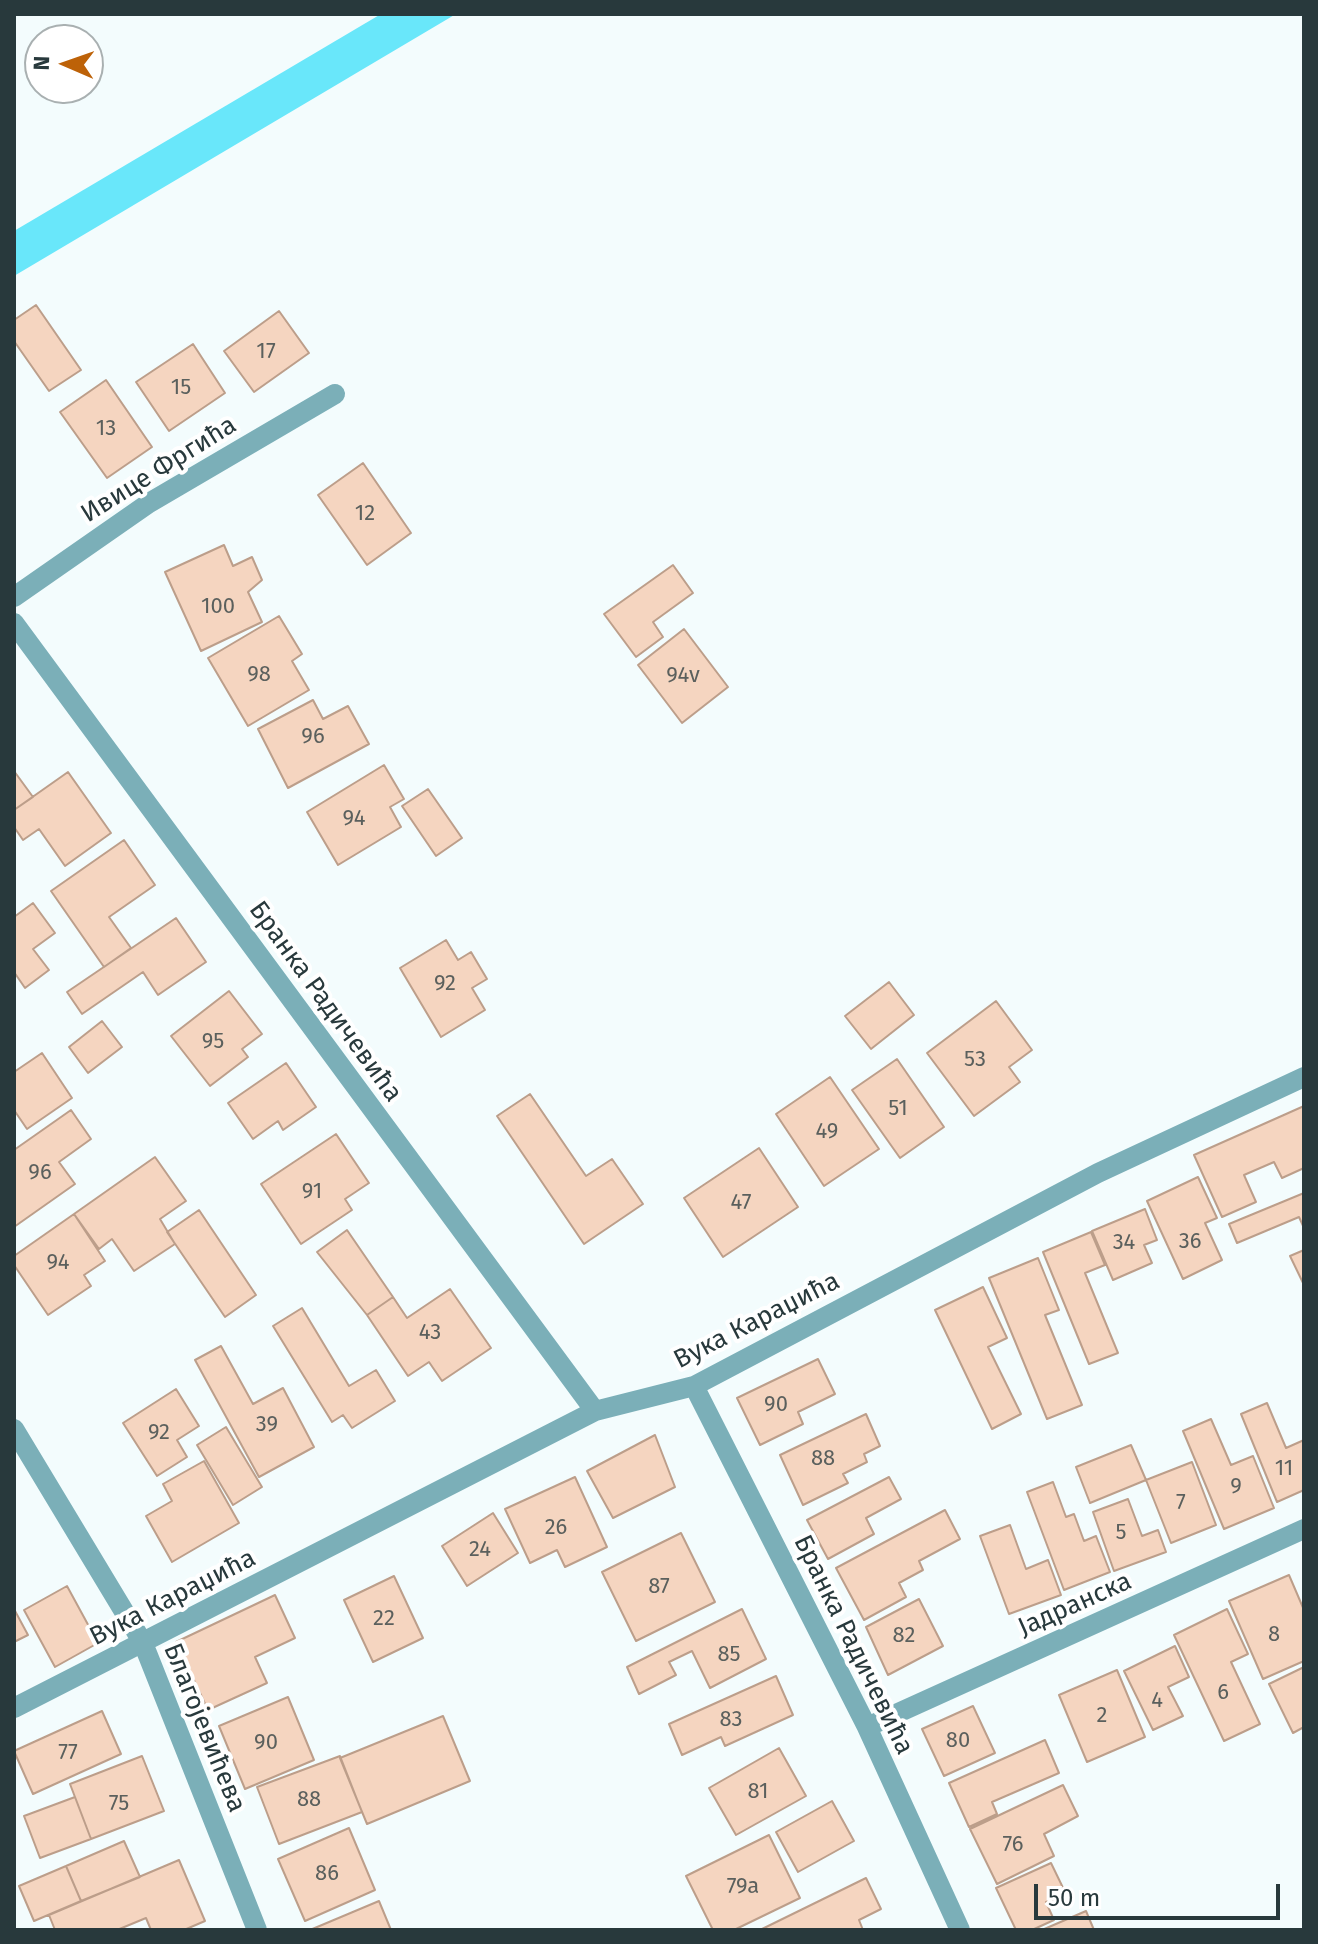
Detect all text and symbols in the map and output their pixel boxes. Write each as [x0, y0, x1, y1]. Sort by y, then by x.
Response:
north arrow [24, 24, 104, 104]
text: N [28, 55, 55, 71]
house number: 17 [256, 339, 276, 365]
house number: 15 [171, 375, 191, 401]
street label: Ивице Фргића [76, 410, 242, 530]
house number: 13 [96, 416, 116, 442]
house number: 12 [355, 501, 375, 527]
house number: 100 [201, 594, 235, 620]
house number: 98 [247, 662, 271, 688]
house number: 94v [666, 663, 700, 689]
house number: 96 [301, 724, 325, 750]
house number: 94 [342, 806, 366, 832]
street label: Бранка Радичевића [242, 896, 408, 1108]
house number: 92 [434, 971, 456, 997]
house number: 95 [202, 1029, 224, 1055]
house number: 53 [964, 1047, 986, 1073]
house number: 51 [888, 1096, 908, 1122]
house number: 49 [816, 1119, 838, 1145]
house number: 96 [28, 1160, 52, 1186]
house number: 91 [302, 1179, 322, 1205]
house number: 47 [731, 1190, 751, 1216]
house number: 36 [1179, 1229, 1201, 1255]
house number: 34 [1113, 1230, 1135, 1256]
house number: 94 [46, 1250, 70, 1276]
street label: Вука Караџића [669, 1266, 845, 1376]
house number: 43 [419, 1320, 441, 1346]
house number: 90 [764, 1392, 788, 1418]
house number: 39 [256, 1412, 278, 1438]
house number: 92 [148, 1420, 170, 1446]
house number: 88 [811, 1446, 835, 1472]
house number: 11 [1275, 1456, 1293, 1482]
house number: 9 [1230, 1474, 1242, 1500]
house number: 7 [1176, 1490, 1186, 1516]
house number: 26 [545, 1515, 567, 1541]
house number: 5 [1115, 1520, 1127, 1546]
street label: Бранка Радичевића [786, 1530, 920, 1760]
house number: 24 [469, 1537, 491, 1563]
street label: Вука Караџића [85, 1543, 261, 1653]
street label: Јадранска [1013, 1566, 1137, 1644]
house number: 87 [648, 1574, 670, 1600]
house number: 22 [373, 1606, 395, 1632]
house number: 8 [1268, 1622, 1280, 1648]
house number: 82 [893, 1623, 915, 1649]
street label: Благојевићева [156, 1639, 252, 1817]
house number: 85 [717, 1642, 741, 1668]
house number: 6 [1217, 1680, 1229, 1706]
house number: 4 [1151, 1688, 1163, 1714]
house number: 2 [1097, 1703, 1107, 1729]
house number: 83 [719, 1707, 743, 1733]
house number: 80 [946, 1728, 970, 1754]
house number: 90 [254, 1730, 278, 1756]
house number: 77 [58, 1740, 78, 1766]
house number: 81 [748, 1779, 768, 1805]
house number: 88 [297, 1787, 321, 1813]
house number: 75 [109, 1791, 129, 1817]
house number: 76 [1003, 1832, 1023, 1858]
house number: 86 [315, 1861, 339, 1887]
scale bar [1038, 1868, 1284, 1918]
house number: 79a [727, 1874, 759, 1900]
text: 50 m [1048, 1884, 1100, 1912]

